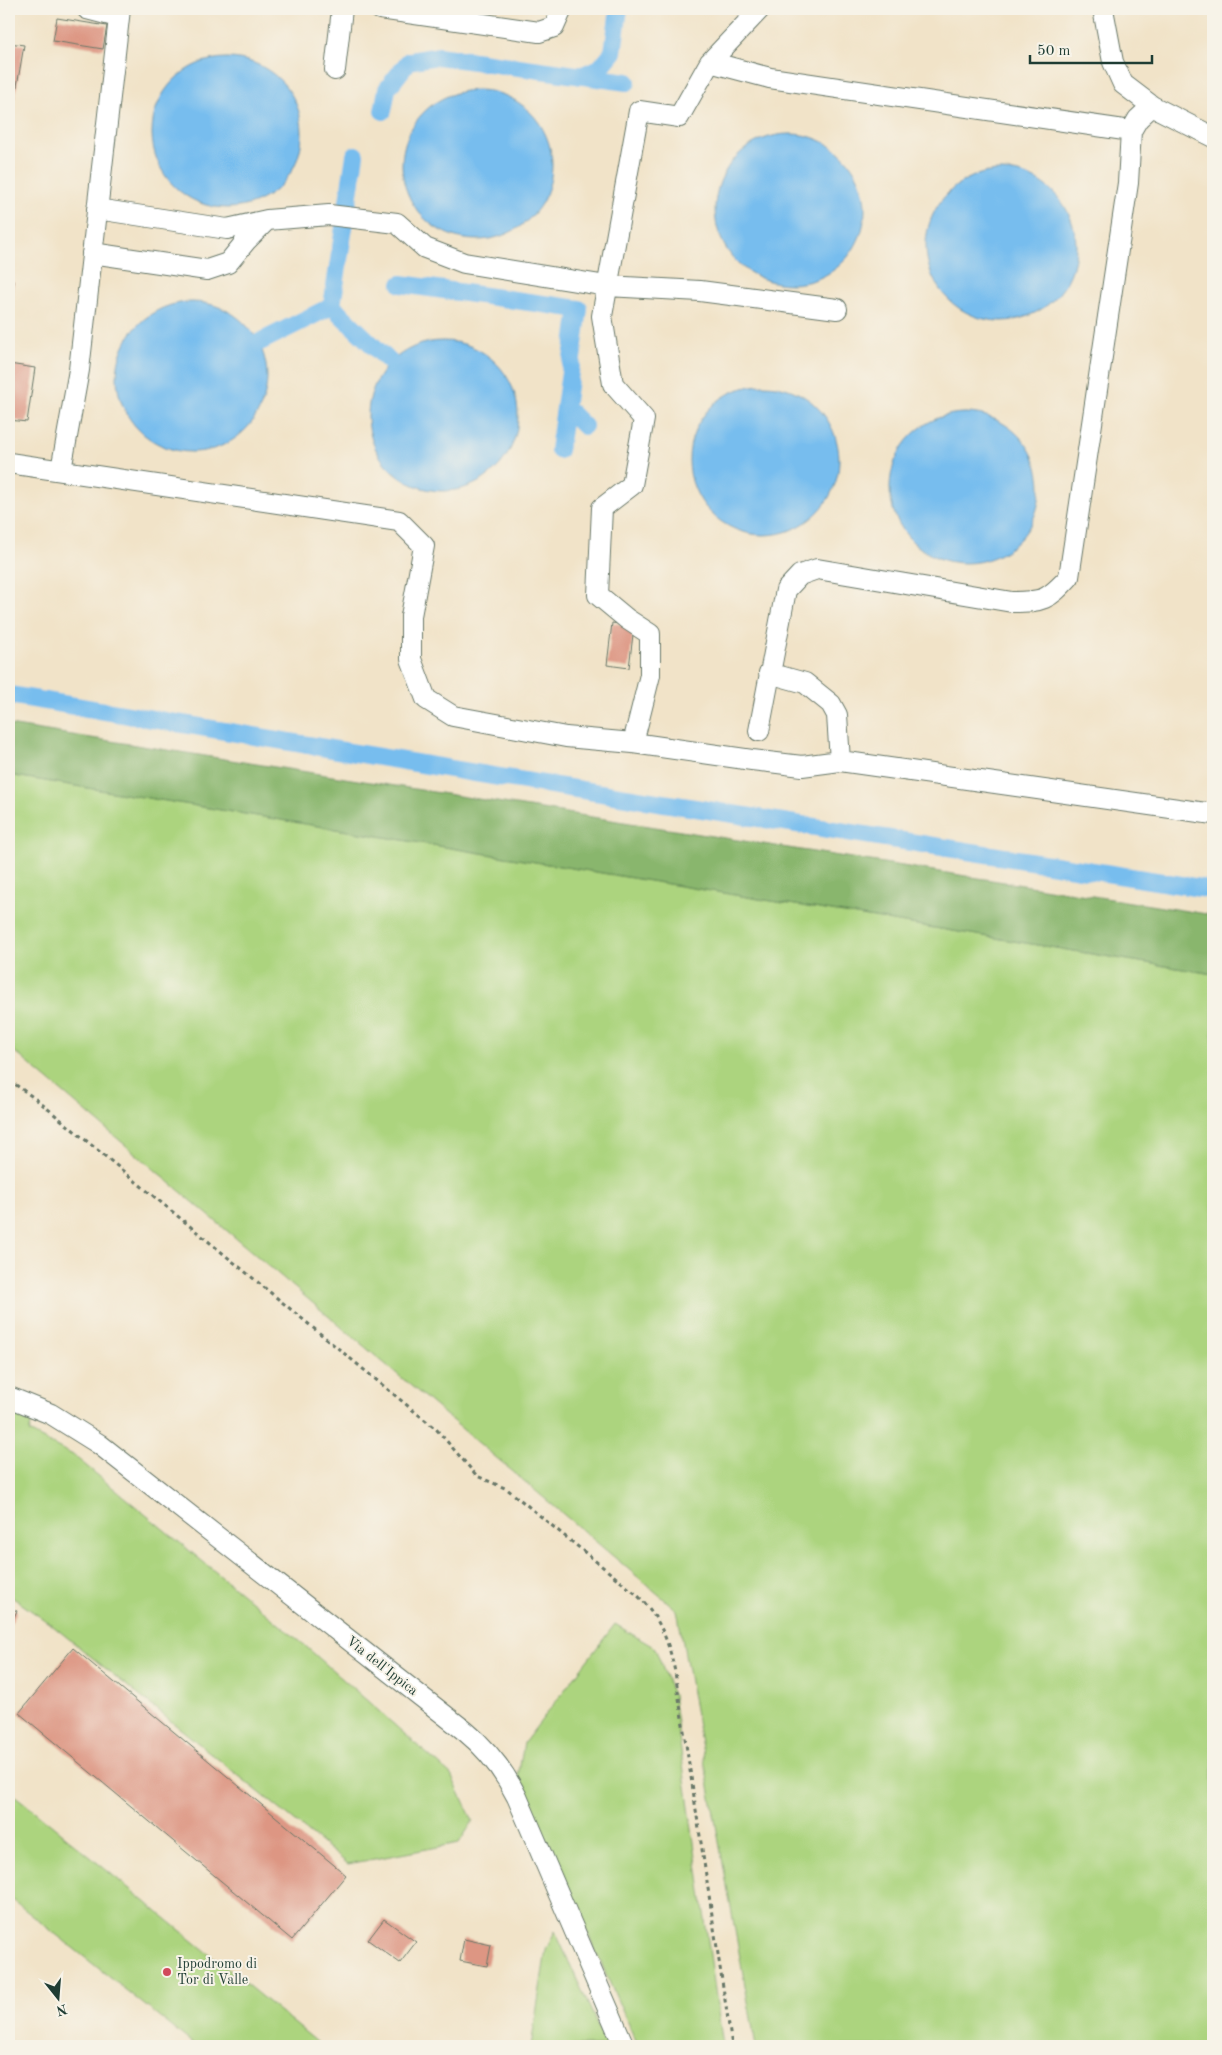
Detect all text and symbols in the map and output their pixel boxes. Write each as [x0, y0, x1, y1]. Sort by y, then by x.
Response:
scale bar [1030, 32, 1152, 64]
text: 50 m [1037, 44, 1071, 59]
street label: Via dell'Ippica [344, 1634, 420, 1698]
place label: Ippodromo di Tor di Valle [177, 1957, 257, 1987]
marker: Ippodromo di Tor di Valle [161, 1966, 173, 1978]
north arrow [32, 1972, 82, 2022]
text: N [54, 2001, 69, 2018]

